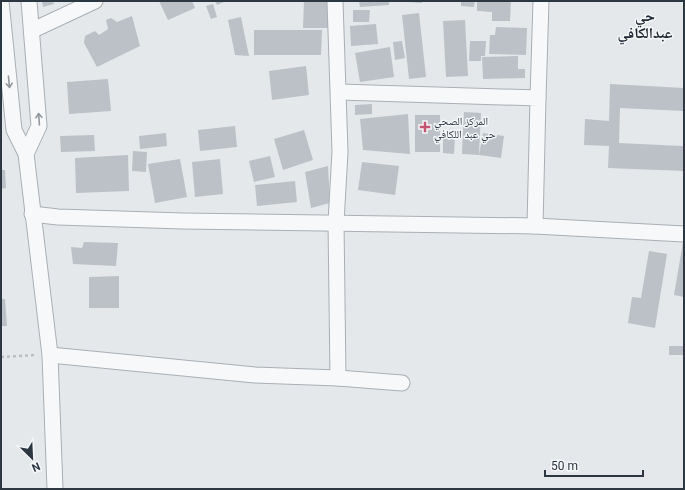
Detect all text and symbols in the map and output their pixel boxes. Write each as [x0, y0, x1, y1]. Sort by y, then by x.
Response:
district label: حي عبدالكافي [617, 7, 673, 45]
one-way arrow [6, 75, 13, 88]
one-way arrow [35, 113, 42, 126]
place label: المركز الصحي حي عبد اللكافي [434, 115, 496, 143]
marker: المركز الصحي حي عبد اللكافي [419, 121, 431, 133]
north arrow [12, 438, 52, 478]
scale bar [545, 452, 643, 478]
text: N [29, 459, 42, 474]
text: 50 m [551, 459, 578, 473]

